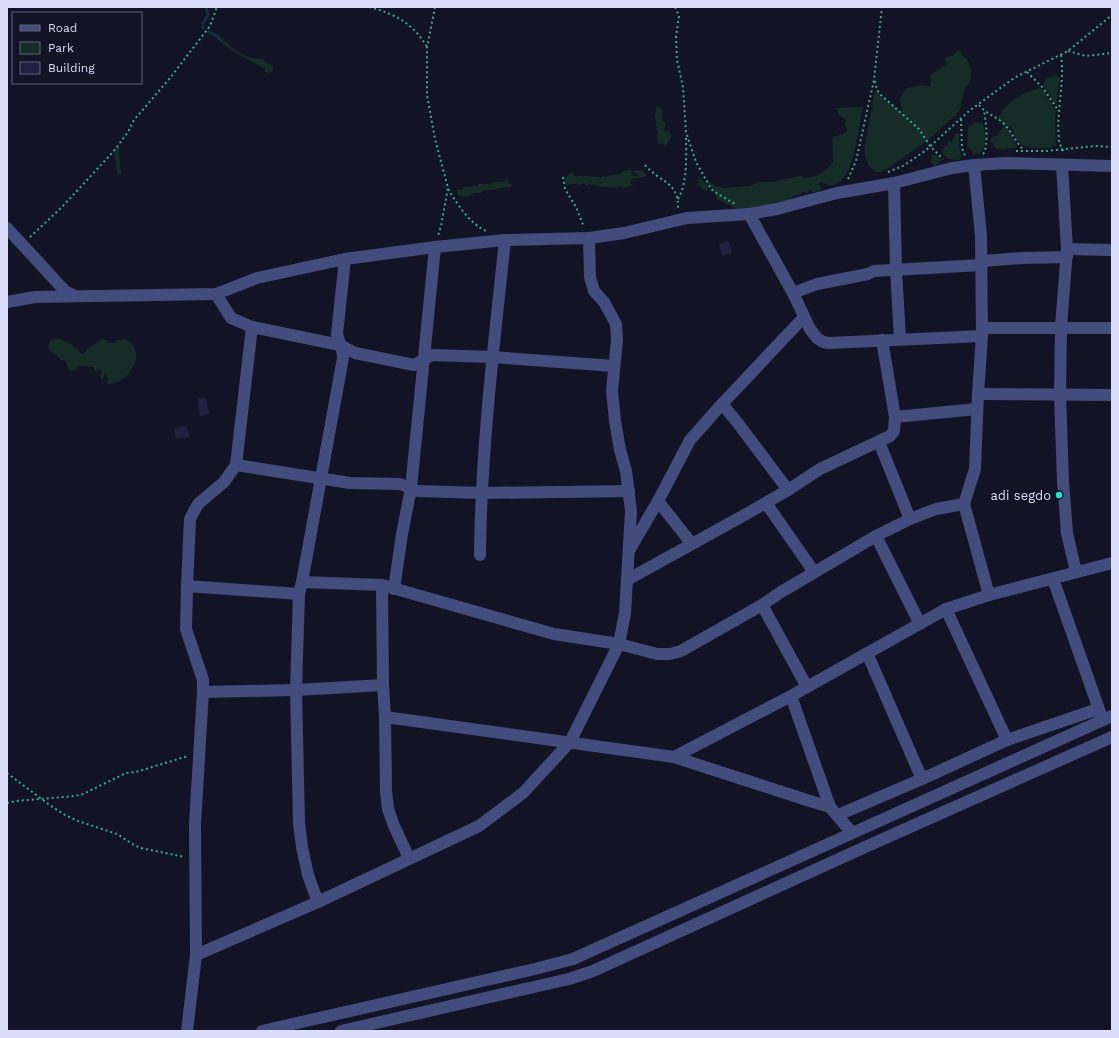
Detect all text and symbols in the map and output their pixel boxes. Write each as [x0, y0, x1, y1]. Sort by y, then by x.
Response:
legend [12, 12, 142, 84]
text: Road [48, 21, 77, 35]
text: Park [48, 41, 74, 55]
text: Building [48, 61, 95, 75]
place label: adi segdo [990, 488, 1051, 503]
marker: adi segdo [1054, 490, 1064, 500]

